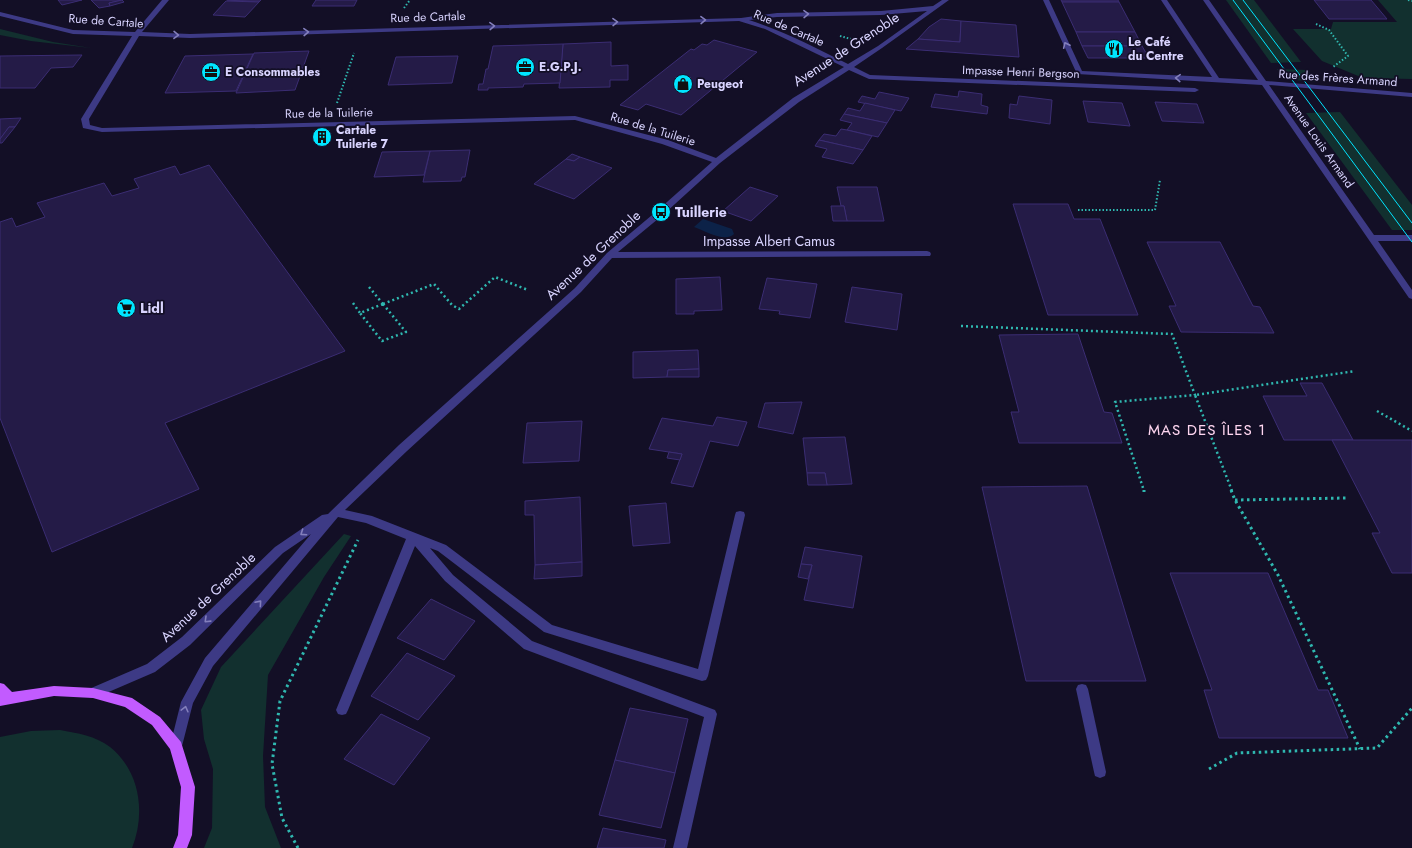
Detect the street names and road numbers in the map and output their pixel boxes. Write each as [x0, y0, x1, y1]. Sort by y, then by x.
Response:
street label: Rue de Cartale [751, 5, 827, 51]
street label: Rue de Cartale [390, 7, 466, 27]
street label: Avenue de Grenoble [789, 7, 903, 91]
street label: Rue de Cartale [68, 9, 144, 33]
street label: Impasse Henri Bergson [962, 61, 1080, 83]
street label: Rue des Frères Armand [1278, 65, 1398, 91]
street label: Avenue Louis Armand [1280, 90, 1358, 192]
street label: Rue de la Tuilerie [285, 103, 373, 123]
street label: Rue de la Tuilerie [608, 108, 698, 150]
street label: Avenue de Grenoble [541, 206, 645, 304]
street label: Impasse Albert Camus [703, 231, 835, 251]
street label: Avenue de Grenoble [156, 548, 260, 646]

